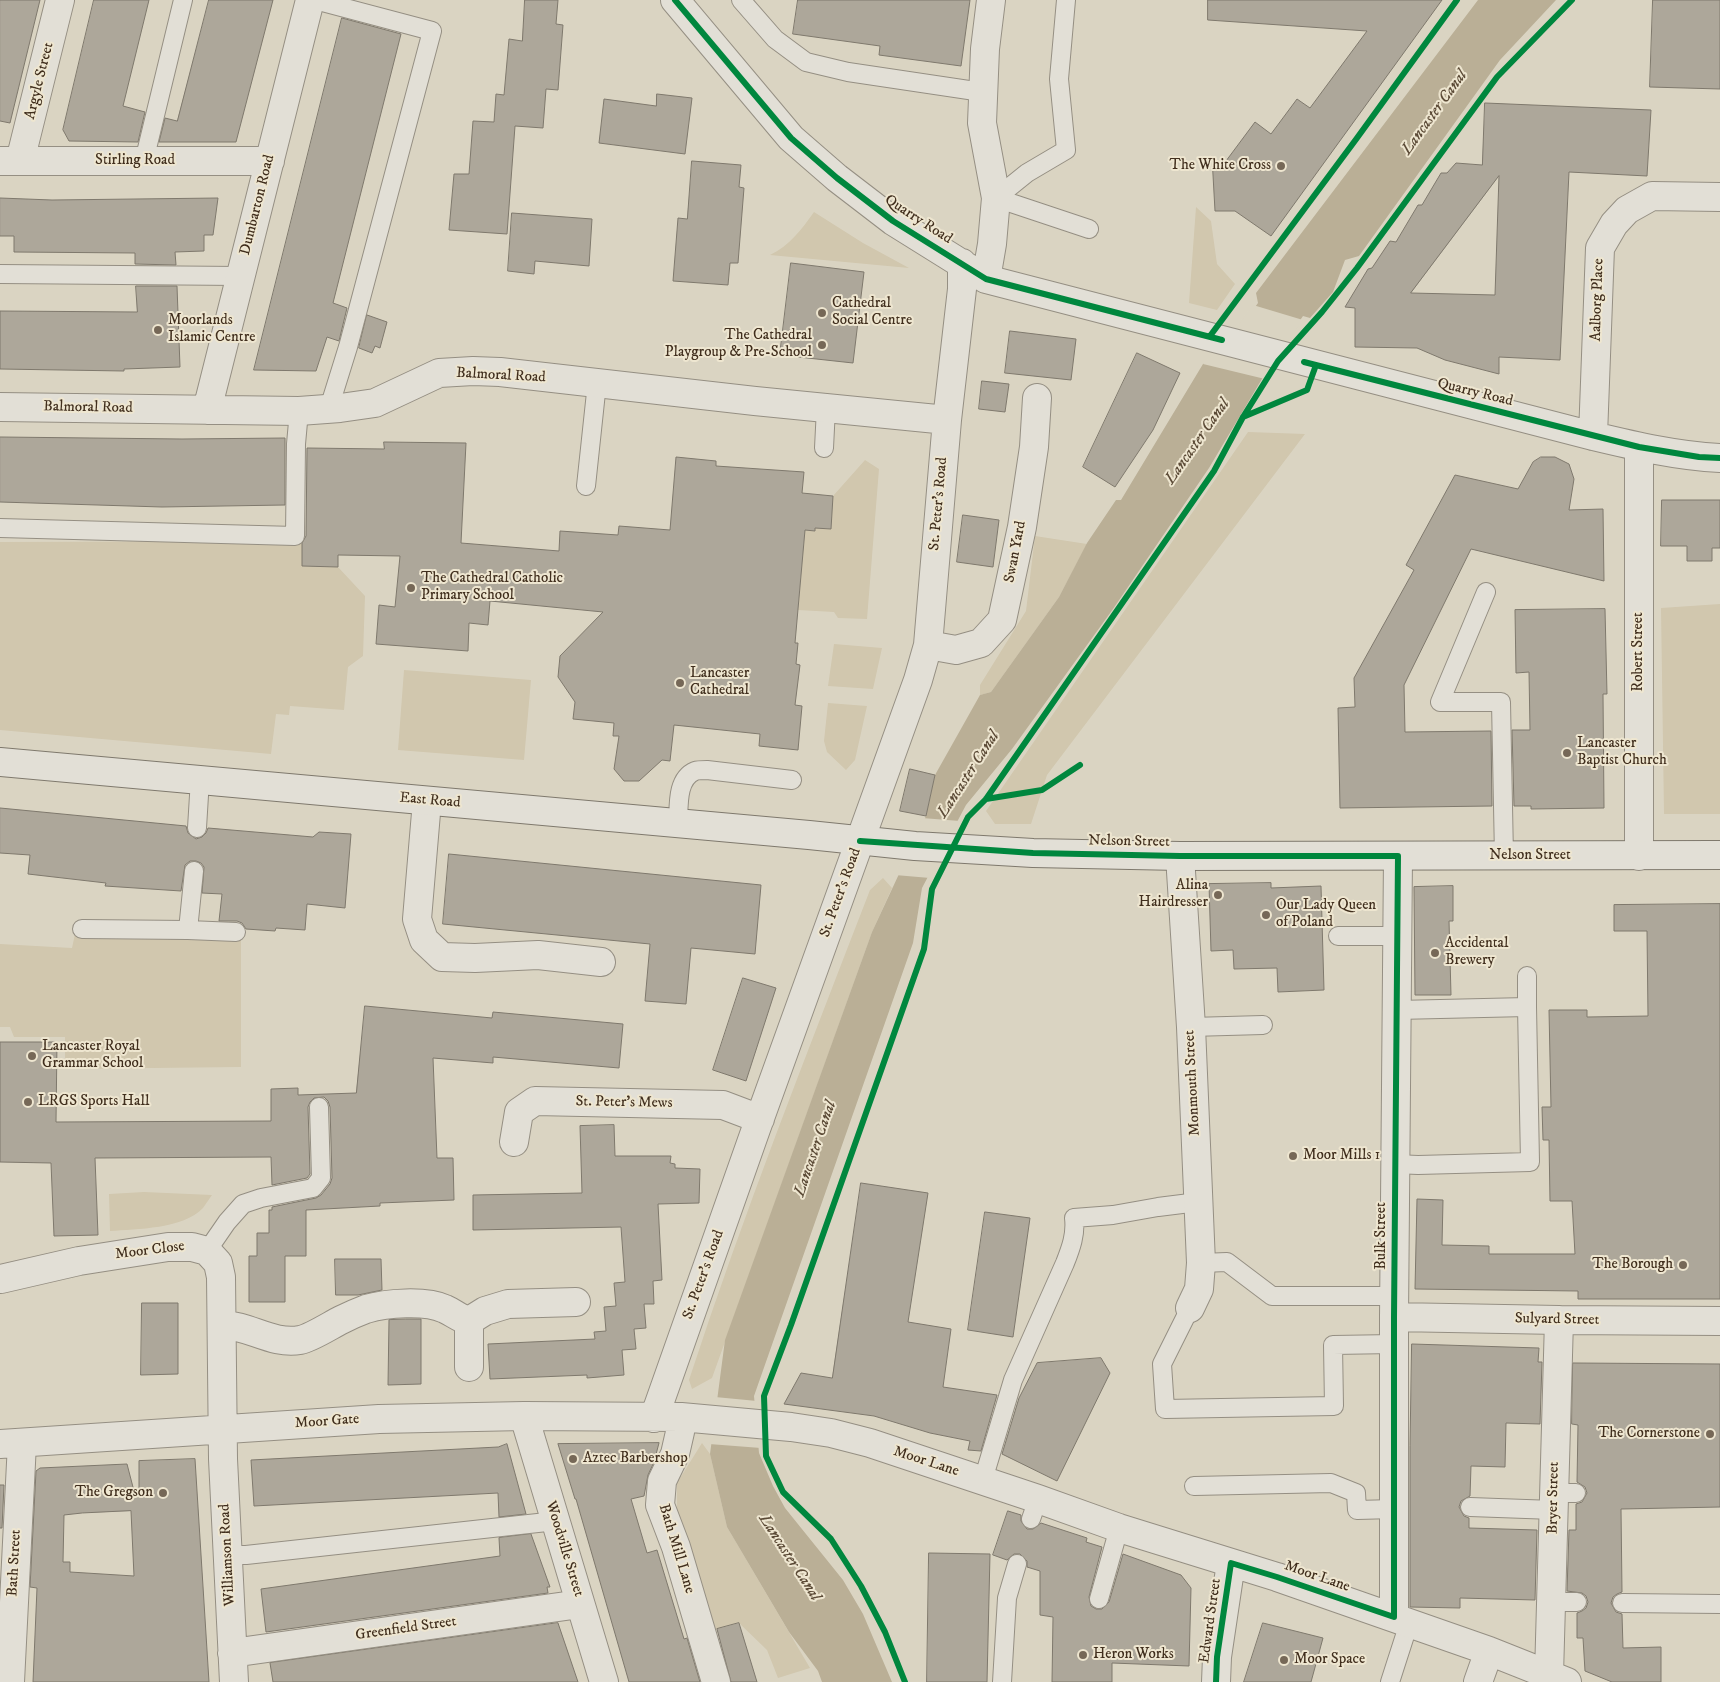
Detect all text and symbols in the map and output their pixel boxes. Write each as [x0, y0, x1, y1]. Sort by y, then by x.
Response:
street label: Argyle Street [22, 41, 58, 121]
water label: Lancaster Canal [1398, 67, 1472, 159]
street label: Stirling Road [95, 152, 175, 170]
street label: Dumbarton Road [237, 153, 279, 257]
place label: The White Cross [1170, 157, 1271, 175]
marker: The White Cross [1275, 160, 1287, 172]
street label: Quarry Road [881, 191, 955, 249]
street label: Aalborg Place [1588, 258, 1608, 342]
place label: Cathedral Social Centre [832, 295, 912, 330]
marker: Cathedral Social Centre [816, 307, 828, 319]
place label: Moorlands Islamic Centre [168, 312, 255, 347]
marker: Moorlands Islamic Centre [152, 324, 164, 336]
place label: The Cathedral Playgroup & Pre-School [665, 327, 812, 362]
marker: The Cathedral Playgroup & Pre-School [816, 339, 828, 351]
street label: Balmoral Road [456, 365, 546, 387]
street label: Quarry Road [1435, 375, 1515, 411]
water label: Lancaster Canal [1162, 396, 1234, 488]
street label: Balmoral Road [43, 398, 133, 418]
street label: St. Peter's Road [926, 457, 952, 551]
street label: Swan Yard [1001, 520, 1031, 584]
place label: The Cathedral Catholic Primary School [421, 570, 563, 605]
marker: The Cathedral Catholic Primary School [405, 582, 417, 594]
street label: Robert Street [1630, 612, 1648, 692]
place label: Lancaster Cathedral [690, 665, 749, 700]
marker: Lancaster Cathedral [674, 677, 686, 689]
water label: Lancaster Canal [934, 728, 1004, 822]
place label: Lancaster Baptist Church [1577, 735, 1667, 770]
marker: Lancaster Baptist Church [1561, 747, 1573, 759]
street label: East Road [399, 789, 461, 813]
street label: Nelson Street [1088, 832, 1170, 852]
street label: St. Peter's Road [817, 846, 865, 940]
street label: Nelson Street [1489, 847, 1571, 865]
place label: Alina Hairdresser [1139, 877, 1208, 912]
marker: Alina Hairdresser [1212, 889, 1224, 901]
place label: Our Lady Queen of Poland [1276, 897, 1376, 932]
marker: Our Lady Queen of Poland [1260, 909, 1272, 921]
place label: Accidental Brewery [1445, 935, 1508, 970]
marker: Accidental Brewery [1429, 947, 1441, 959]
street label: Monmouth Street [1181, 1030, 1205, 1136]
place label: Lancaster Royal Grammar School [42, 1038, 143, 1073]
marker: Lancaster Royal Grammar School [26, 1050, 38, 1062]
place label: LRGS Sports Hall [38, 1093, 149, 1111]
street label: St. Peter's Mews [575, 1093, 673, 1113]
marker: LRGS Sports Hall [22, 1096, 34, 1108]
water label: Lancaster Canal [791, 1099, 841, 1199]
place label: Moor Mills 1 [1303, 1147, 1380, 1165]
marker: Moor Mills 1 [1287, 1150, 1299, 1162]
street label: Bulk Street [1373, 1202, 1391, 1270]
street label: St. Peter's Road [680, 1228, 728, 1322]
street label: Moor Close [114, 1238, 186, 1264]
place label: The Borough [1592, 1256, 1673, 1274]
marker: The Borough [1677, 1259, 1689, 1271]
street label: Sulyard Street [1515, 1310, 1599, 1330]
street label: Moor Gate [294, 1411, 360, 1433]
place label: The Cornerstone [1598, 1425, 1700, 1443]
marker: The Cornerstone [1704, 1428, 1716, 1440]
street label: Moor Lane [891, 1443, 961, 1481]
place label: Aztec Barbershop [583, 1450, 688, 1468]
marker: Aztec Barbershop [567, 1453, 579, 1465]
street label: Bryer Street [1544, 1462, 1564, 1534]
place label: The Gregson [75, 1484, 153, 1502]
marker: The Gregson [157, 1487, 169, 1499]
street label: Woodville Street [541, 1499, 587, 1599]
street label: Bath Mill Lane [654, 1502, 698, 1596]
street label: Williamson Road [216, 1503, 240, 1607]
water label: Lancaster Canal [754, 1511, 824, 1605]
street label: Bath Street [4, 1529, 26, 1597]
street label: Moor Lane [1282, 1557, 1352, 1597]
street label: Edward Street [1196, 1577, 1226, 1665]
street label: Greenfield Street [354, 1613, 458, 1645]
place label: Heron Works [1093, 1646, 1174, 1664]
marker: Heron Works [1077, 1649, 1089, 1661]
place label: Moor Space [1294, 1651, 1365, 1669]
marker: Moor Space [1278, 1654, 1290, 1666]

